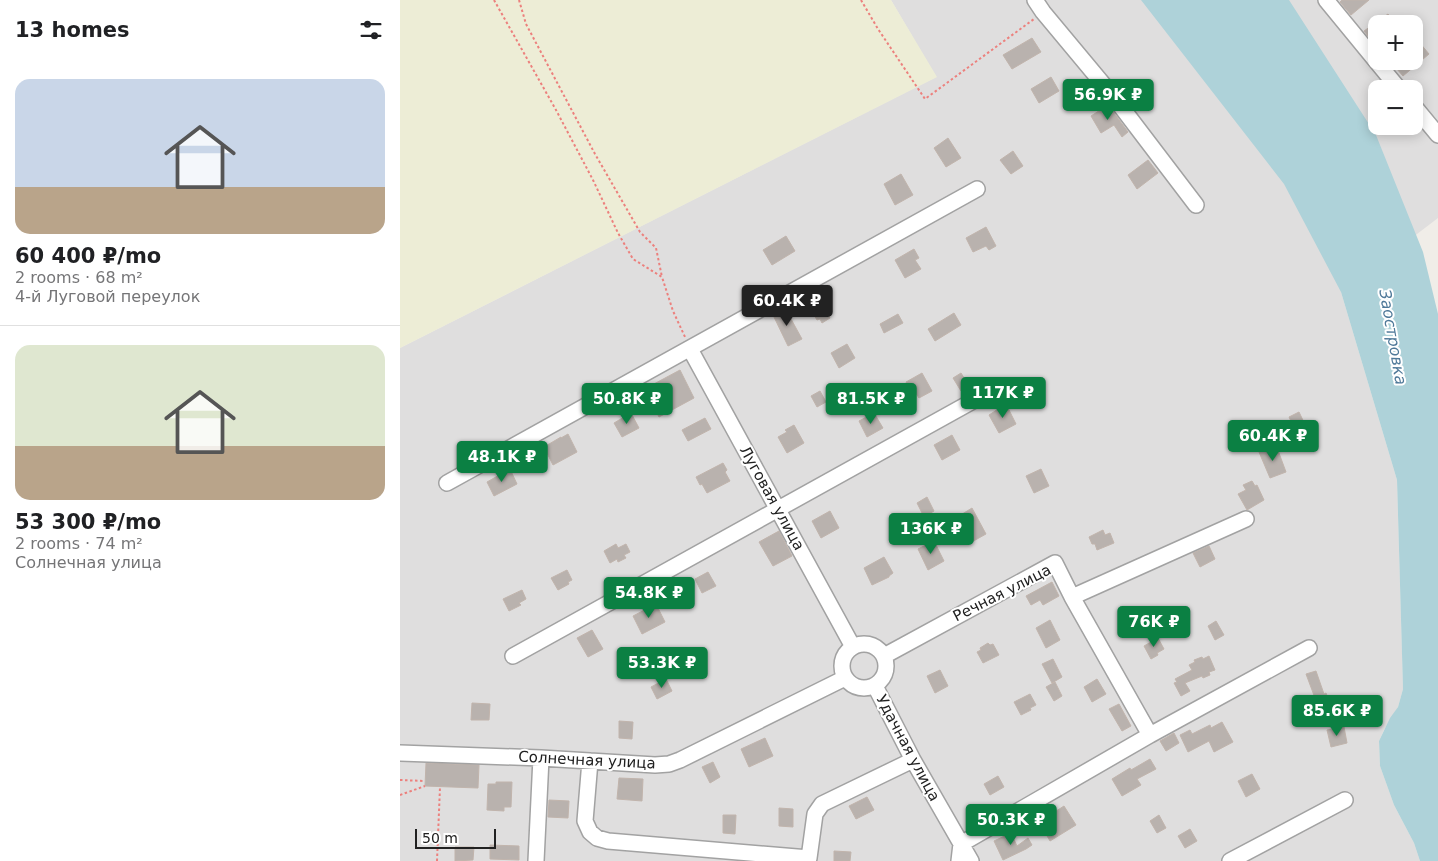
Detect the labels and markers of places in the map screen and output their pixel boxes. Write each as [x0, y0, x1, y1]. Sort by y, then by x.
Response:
pin: 56.9K ₽ [1062, 78, 1154, 121]
pin: 60.4K ₽ [741, 284, 833, 327]
pin: 117K ₽ [962, 376, 1044, 419]
pin: 50.8K ₽ [581, 382, 673, 425]
pin: 81.5K ₽ [825, 382, 917, 425]
pin: 60.4K ₽ [1227, 420, 1319, 462]
pin: 48.1K ₽ [456, 440, 548, 483]
pin: 136K ₽ [890, 512, 972, 555]
pin: 54.8K ₽ [603, 576, 695, 619]
pin: 76K ₽ [1119, 606, 1189, 648]
pin: 53.3K ₽ [616, 646, 708, 689]
pin: 85.6K ₽ [1291, 694, 1383, 737]
pin: 50.3K ₽ [965, 804, 1057, 846]

